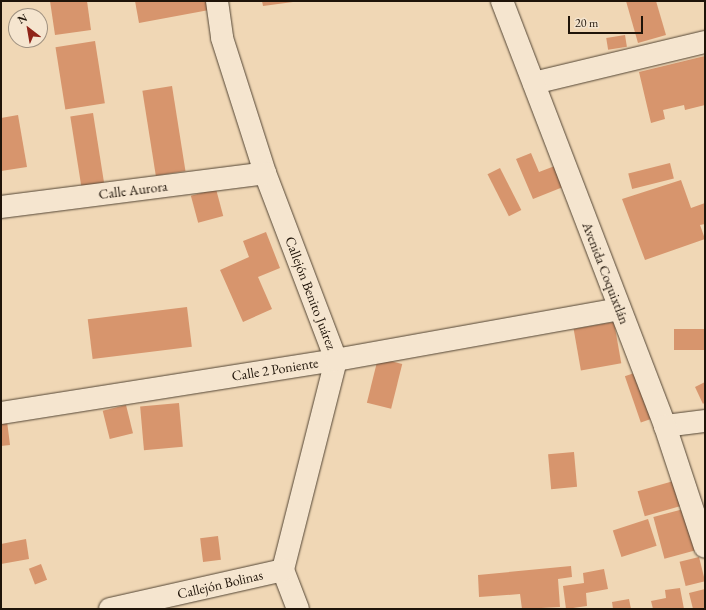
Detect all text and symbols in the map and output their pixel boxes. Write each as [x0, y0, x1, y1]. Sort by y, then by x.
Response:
north arrow [8, 8, 48, 48]
scale bar [570, 8, 645, 34]
text: N [15, 10, 30, 27]
text: 20 m [575, 15, 598, 31]
street label: Calle Aurora [98, 177, 168, 203]
street label: Avenida Coquixtlán [579, 220, 633, 326]
street label: Callejón Benito Juárez [282, 234, 340, 352]
street label: Calle 2 Poniente [230, 354, 320, 384]
street label: Callejón Bolinas [176, 566, 264, 602]

